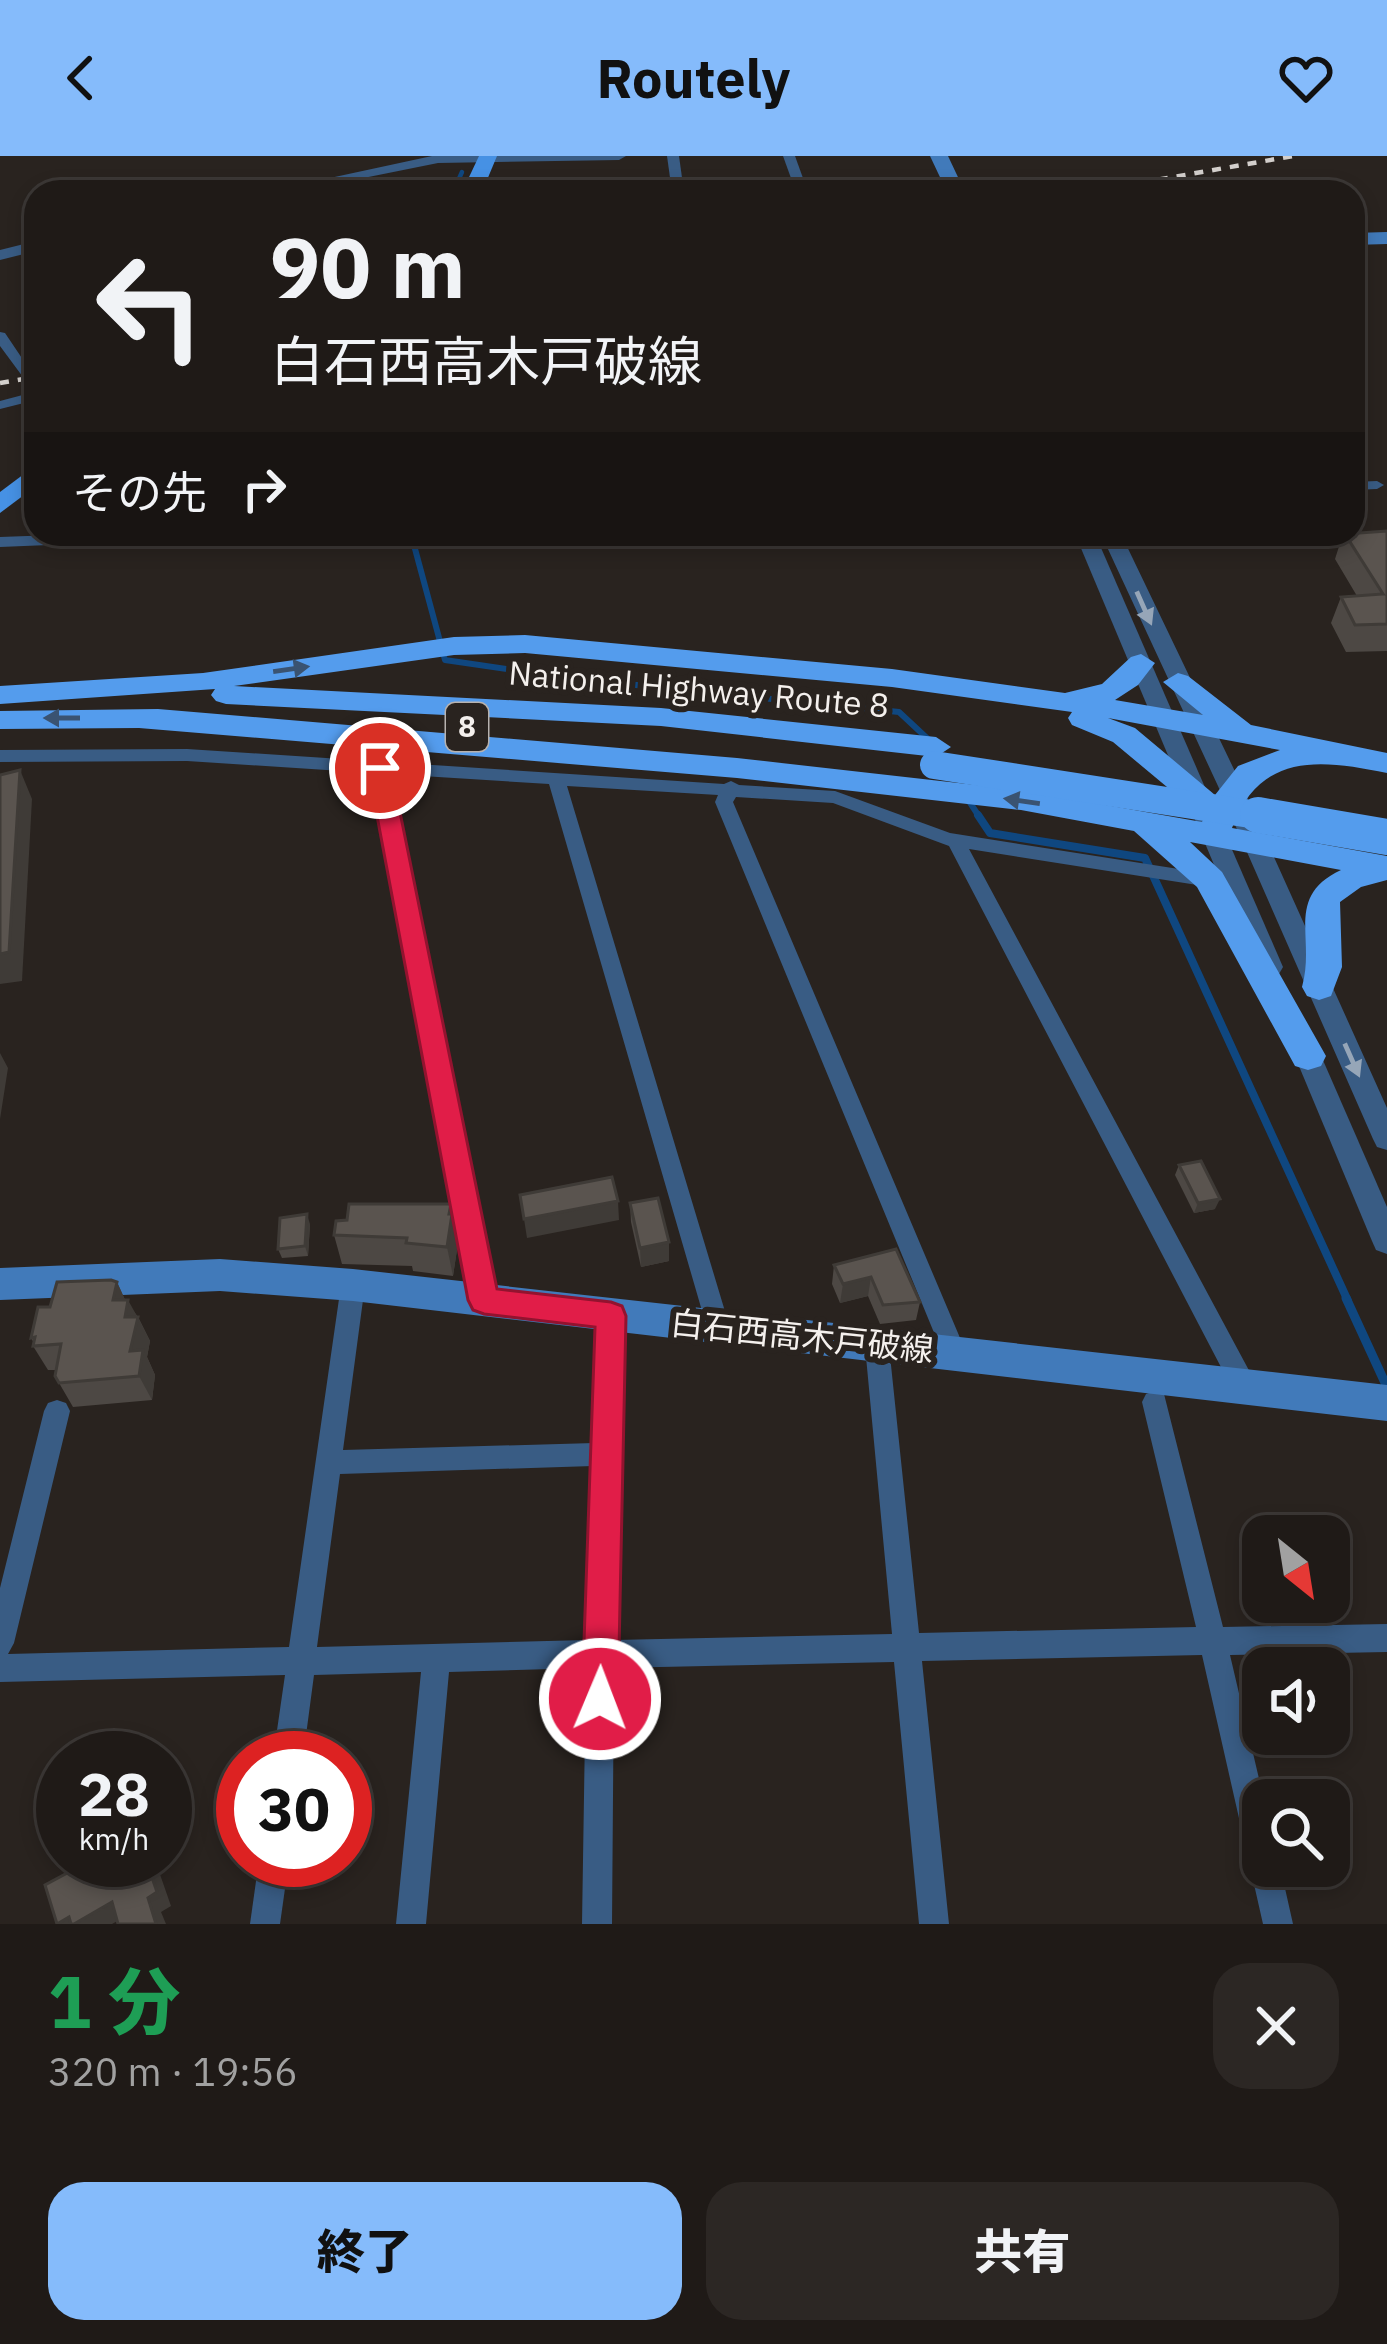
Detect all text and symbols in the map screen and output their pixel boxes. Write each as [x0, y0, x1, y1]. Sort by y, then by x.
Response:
text: Routely [597, 43, 790, 113]
icon: back [48, 45, 114, 111]
icon: heart [1273, 45, 1339, 111]
text: 90 m [270, 212, 466, 321]
icon: left [72, 228, 228, 384]
text: 白石西高木戸破線 [270, 326, 702, 396]
icon: right [231, 456, 297, 522]
text: その先 [72, 463, 207, 521]
one-way arrow [1135, 591, 1155, 626]
street label: National Highway Route 8 [507, 650, 891, 727]
one-way arrow [273, 659, 310, 678]
road number: 8 [446, 703, 488, 751]
one-way arrow [42, 708, 80, 728]
pin [329, 717, 431, 819]
icon: arrive [347, 735, 413, 801]
one-way arrow [1003, 791, 1040, 810]
one-way arrow [1343, 1043, 1363, 1078]
street label: 白石西高木戸破線 [669, 1300, 936, 1371]
north arrow [1242, 1515, 1350, 1623]
map controls [1242, 1515, 1350, 1887]
position arrow [537, 1636, 663, 1762]
button: sound [1242, 1647, 1350, 1755]
speed limit sign: 30 [216, 1731, 372, 1887]
text: 28 [78, 1754, 150, 1833]
button: search [1242, 1779, 1350, 1887]
text: km/h [79, 1819, 149, 1858]
text: 1 分 [48, 1954, 180, 2048]
button: close [1213, 1963, 1339, 2089]
text: 320 m · 19:56 [48, 2046, 298, 2097]
button: 終了 [48, 2182, 682, 2320]
button: 共有 [706, 2182, 1339, 2320]

